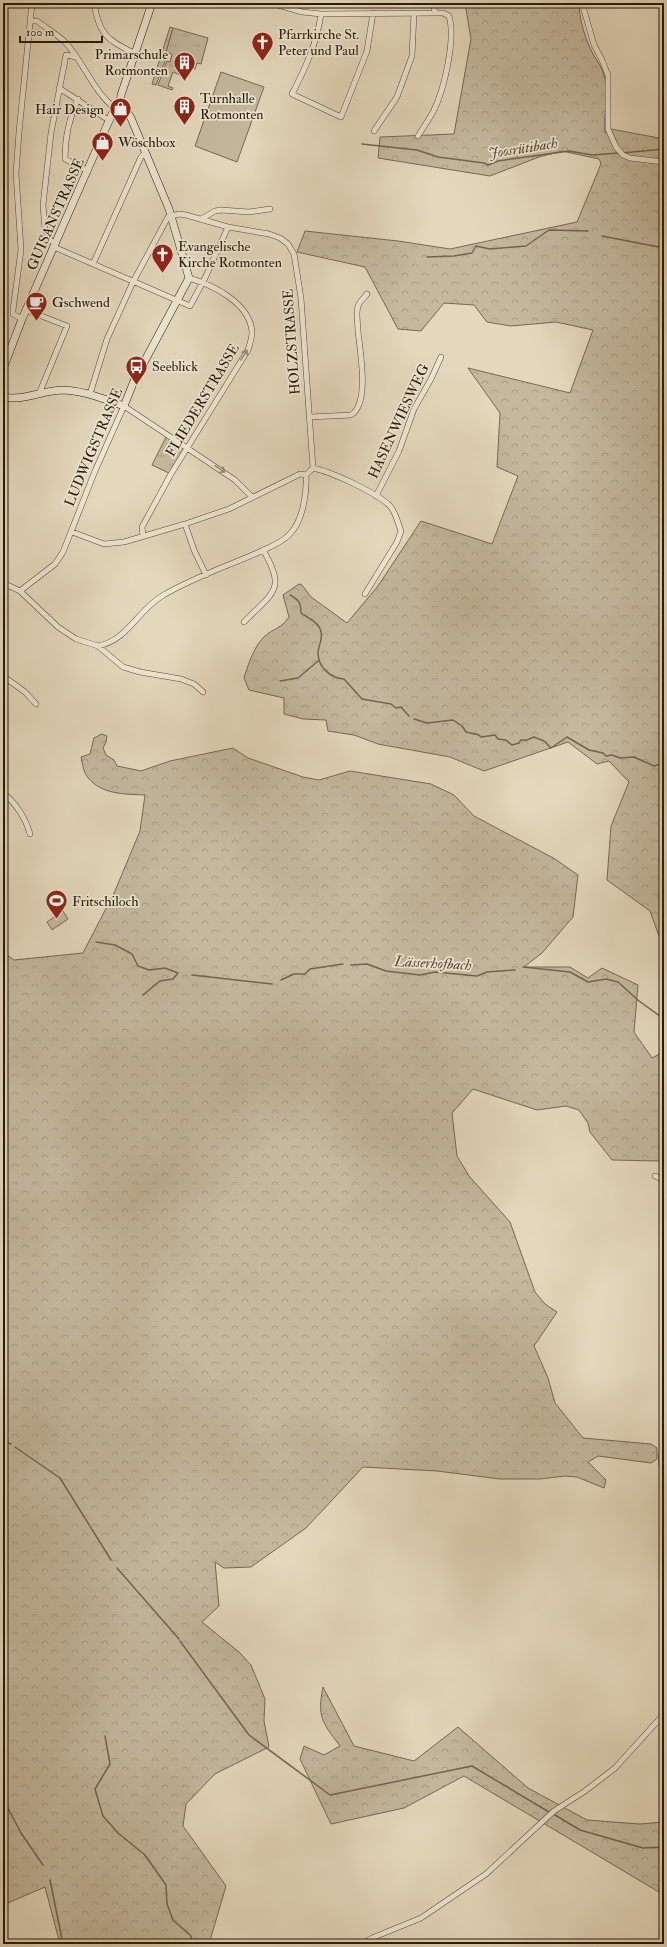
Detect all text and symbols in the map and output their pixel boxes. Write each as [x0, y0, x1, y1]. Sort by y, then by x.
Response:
scale bar [20, 18, 102, 44]
text: 100 m [26, 25, 55, 40]
place label: Pfarrkirche St. Peter und Paul [278, 26, 360, 59]
church icon: Pfarrkirche St. Peter und Paul [250, 29, 276, 62]
place label: Primarschule Rotmonten [95, 46, 168, 79]
building icon: Primarschule Rotmonten [171, 49, 197, 82]
place label: Turnhalle Rotmonten [200, 90, 263, 123]
building icon: Turnhalle Rotmonten [172, 93, 198, 126]
shop icon: Hair Design [107, 96, 133, 129]
place label: Hair Design [35, 101, 104, 118]
shop icon: Wöschbox [89, 129, 115, 162]
place label: Wöschbox [117, 134, 176, 151]
water label: Joosrütibach [487, 134, 559, 163]
street label: GUISANSTRASSE [23, 155, 88, 273]
place label: Evangelische Kirche Rotmonten [178, 238, 282, 271]
church icon: Evangelische Kirche Rotmonten [149, 241, 175, 274]
street label: HOLZSTRASSE [279, 288, 304, 395]
cafe icon: Gschwend [23, 289, 49, 322]
place label: Gschwend [52, 294, 110, 311]
street label: FLIEDERSTRASSE [162, 341, 243, 460]
one-way arrow [241, 349, 249, 361]
bus stop icon: Seeblick [124, 353, 150, 386]
place label: Seeblick [152, 358, 198, 375]
street label: HASENWIESWEG [364, 361, 433, 481]
street label: LUDWIGSTRASSE [61, 385, 126, 509]
one-way arrow [214, 466, 226, 474]
sports icon: Fritschiloch [44, 888, 70, 921]
place label: Fritschiloch [72, 893, 139, 910]
water label: Lässerhofbach [393, 952, 473, 975]

